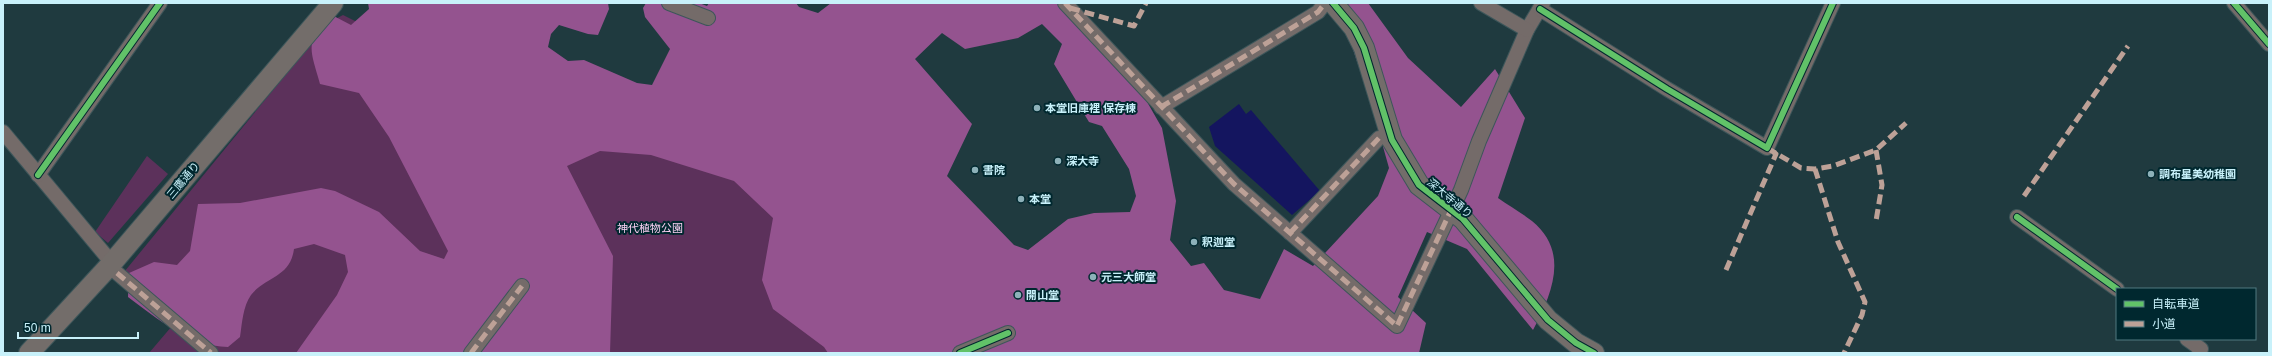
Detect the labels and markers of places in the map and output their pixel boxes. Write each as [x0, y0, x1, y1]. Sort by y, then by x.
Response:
place label: 本堂旧庫裡 保存棟 [1045, 102, 1136, 114]
marker: 本堂旧庫裡 保存棟 [1032, 103, 1042, 113]
place label: 深大寺 [1066, 155, 1099, 167]
marker: 深大寺 [1053, 156, 1063, 166]
place label: 書院 [983, 164, 1005, 176]
marker: 書院 [970, 165, 980, 175]
place label: 調布星美幼稚園 [2159, 168, 2236, 180]
marker: 調布星美幼稚園 [2146, 169, 2156, 179]
place label: 本堂 [1029, 193, 1051, 205]
marker: 本堂 [1016, 194, 1026, 204]
place label: 釈迦堂 [1202, 236, 1235, 248]
marker: 釈迦堂 [1189, 237, 1199, 247]
place label: 元三大師堂 [1101, 271, 1156, 283]
marker: 元三大師堂 [1088, 272, 1098, 282]
place label: 開山堂 [1026, 289, 1059, 301]
marker: 開山堂 [1013, 290, 1023, 300]

